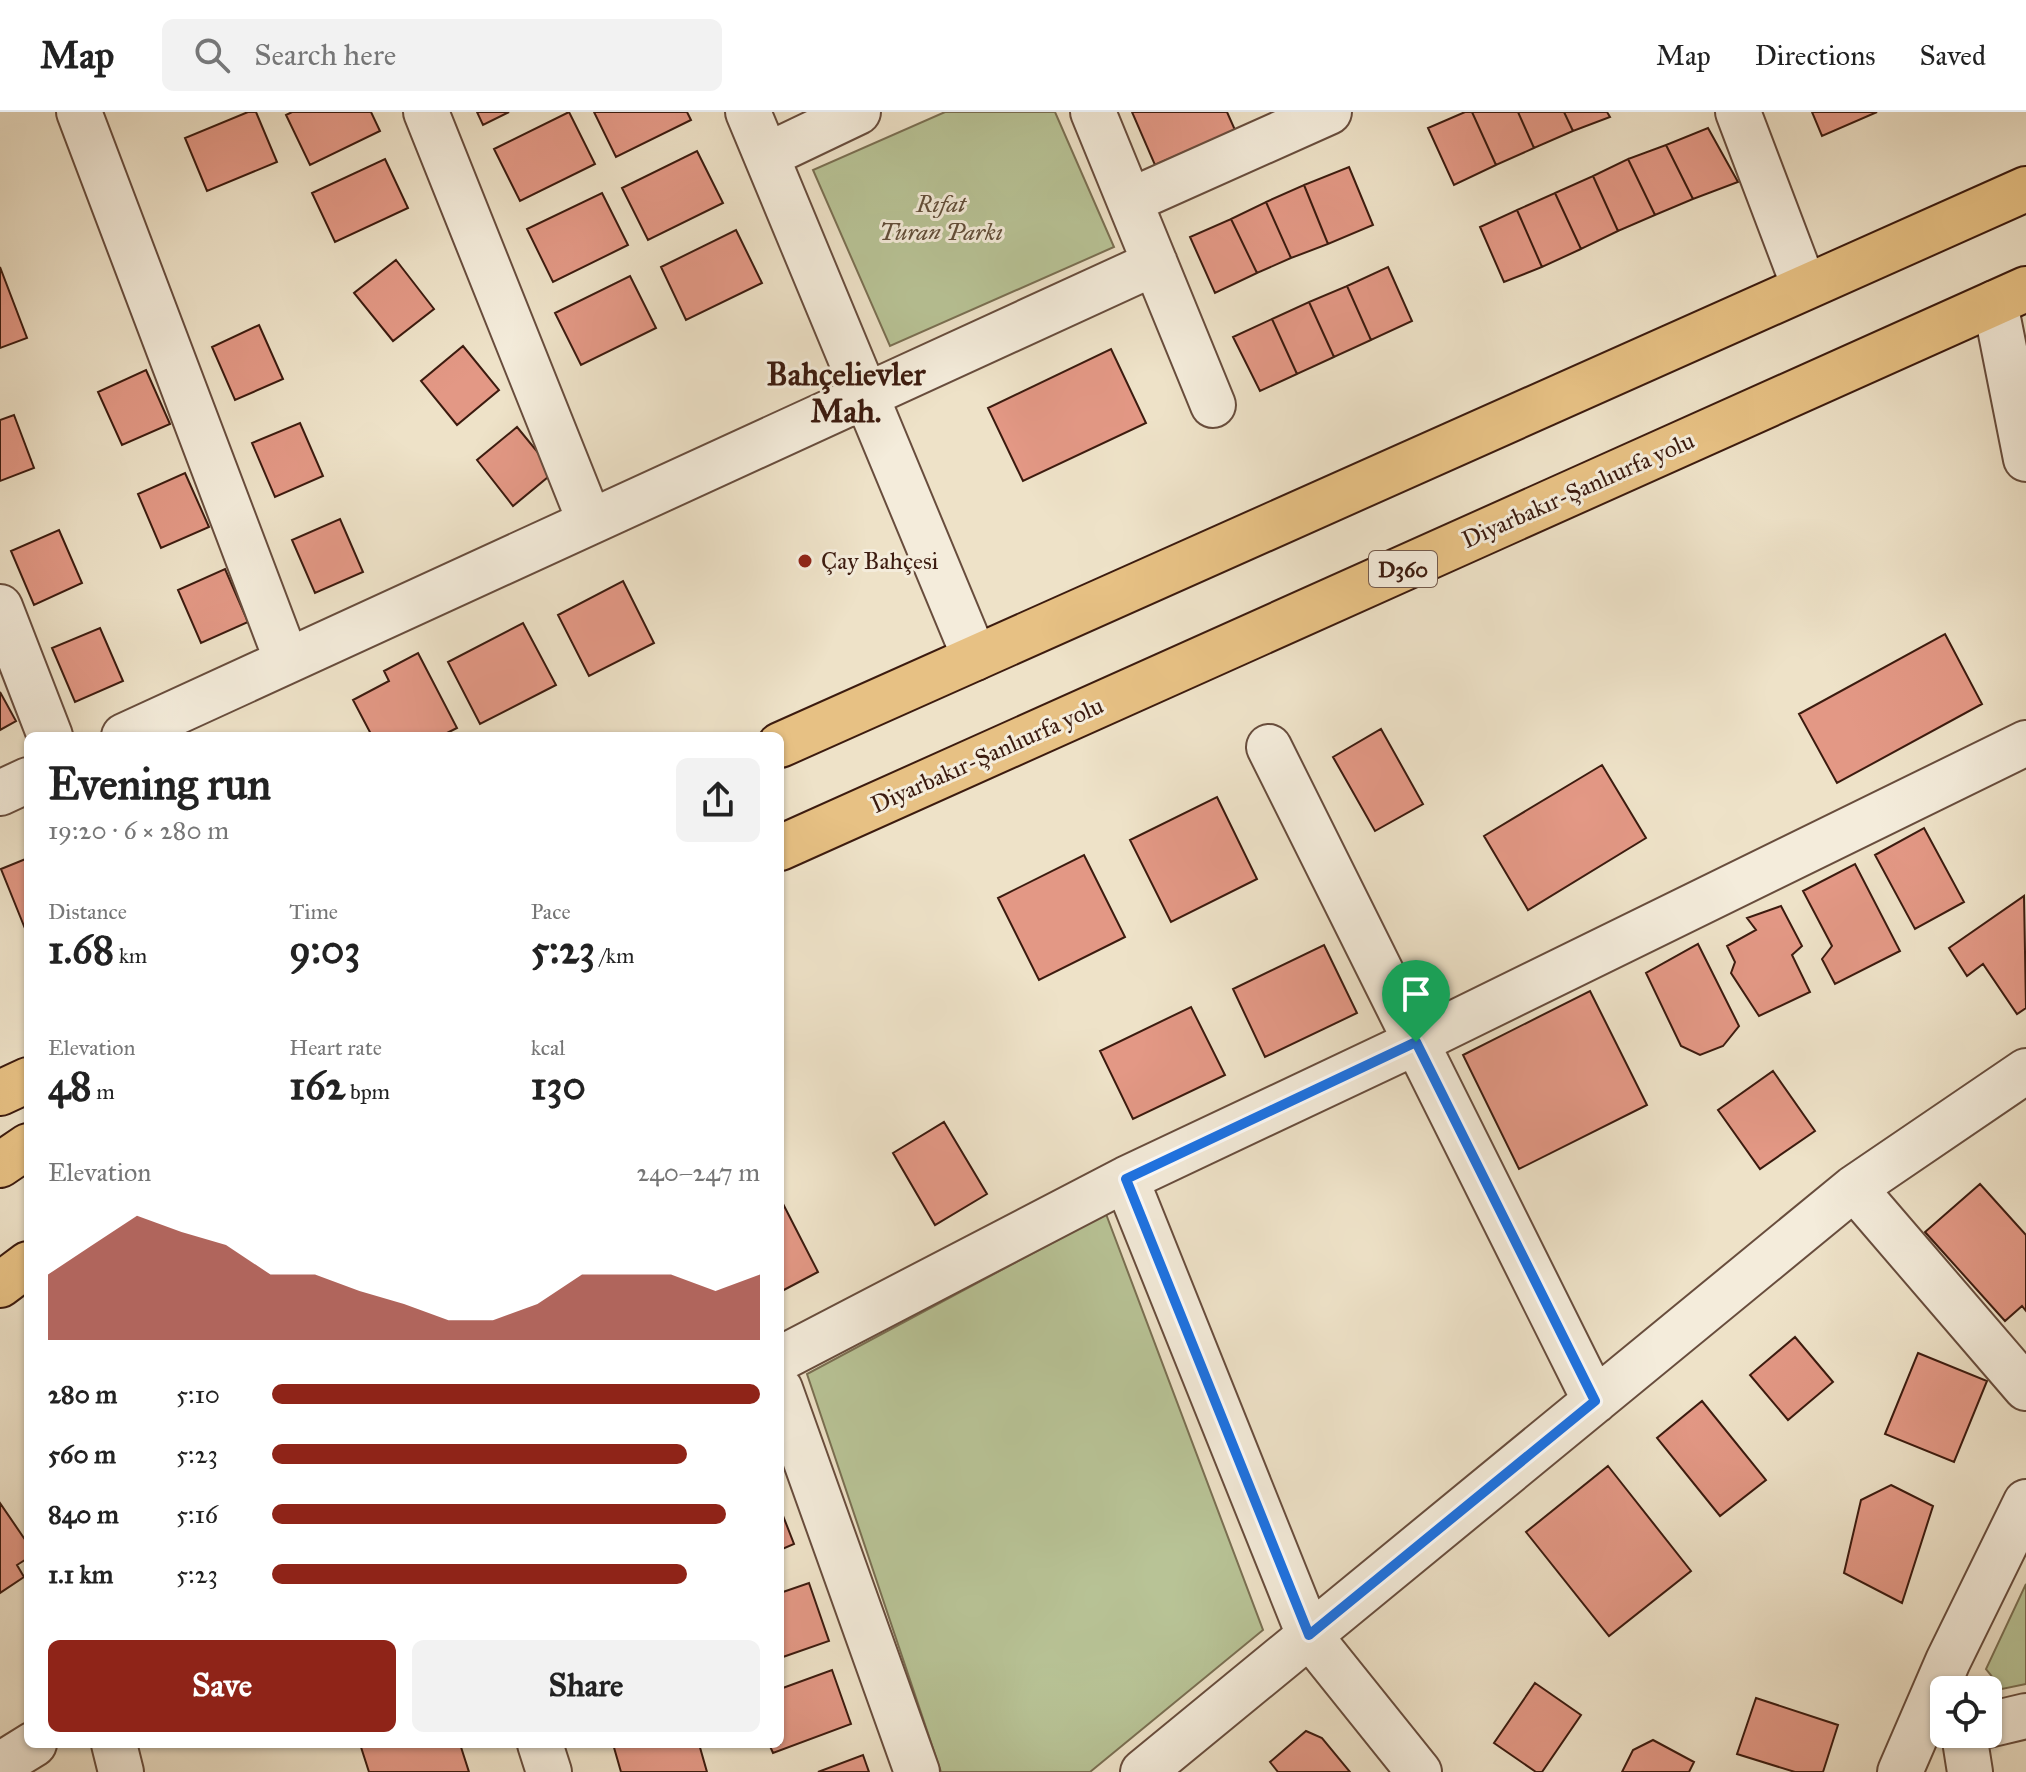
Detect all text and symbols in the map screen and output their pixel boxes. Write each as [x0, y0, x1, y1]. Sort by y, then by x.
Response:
search box [162, 19, 722, 91]
text: Map [40, 32, 114, 78]
icon: search [190, 33, 234, 77]
text: Search here [254, 37, 396, 73]
text: Map [1656, 38, 1711, 73]
text: Directions [1755, 38, 1876, 73]
text: Saved [1920, 38, 1986, 73]
park label: Rıfat Turan Parkı [879, 189, 1003, 247]
district label: Bahçelievler Mah. [767, 355, 927, 431]
street label: Diyarbakır-Şanlıurfa yolu [1457, 425, 1699, 555]
place label: Çay Bahçesi [821, 546, 939, 576]
road number: D360 [1369, 551, 1437, 587]
marker: Çay Bahçesi [796, 552, 814, 570]
street label: Diyarbakır-Şanlıurfa yolu [866, 690, 1108, 820]
text: Evening run [48, 757, 271, 811]
button: share [676, 758, 760, 842]
text: 19:20 · 6 × 280 m [48, 814, 229, 846]
text: Distance [48, 898, 127, 925]
text: Time [289, 898, 338, 925]
text: Pace [531, 898, 571, 925]
text: 1.68 [48, 925, 114, 974]
text: 9:03 [289, 925, 360, 974]
text: 5:23 [531, 925, 595, 974]
text: km [114, 942, 147, 969]
text: /km [595, 942, 634, 969]
pin [1382, 960, 1450, 1042]
icon: arrive [1394, 972, 1438, 1016]
text: Elevation [48, 1034, 135, 1061]
text: Heart rate [289, 1034, 382, 1061]
text: kcal [531, 1034, 565, 1061]
text: 48 [48, 1061, 92, 1110]
text: 162 [289, 1061, 345, 1110]
text: 130 [531, 1061, 586, 1110]
text: m [92, 1078, 115, 1105]
text: bpm [345, 1078, 390, 1105]
text: Elevation [48, 1156, 151, 1188]
text: 240–247 m [636, 1156, 760, 1188]
text: 280 m [48, 1378, 117, 1410]
text: 5:10 [176, 1378, 220, 1410]
text: 560 m [48, 1438, 116, 1470]
text: 5:23 [176, 1438, 218, 1470]
text: 840 m [48, 1498, 119, 1530]
text: 5:16 [176, 1498, 218, 1530]
text: 1.1 km [48, 1558, 113, 1590]
text: 5:23 [176, 1558, 218, 1590]
button: Save [48, 1640, 396, 1732]
button: Share [412, 1640, 760, 1732]
map controls [1930, 1676, 2002, 1748]
button: locate [1930, 1676, 2002, 1748]

